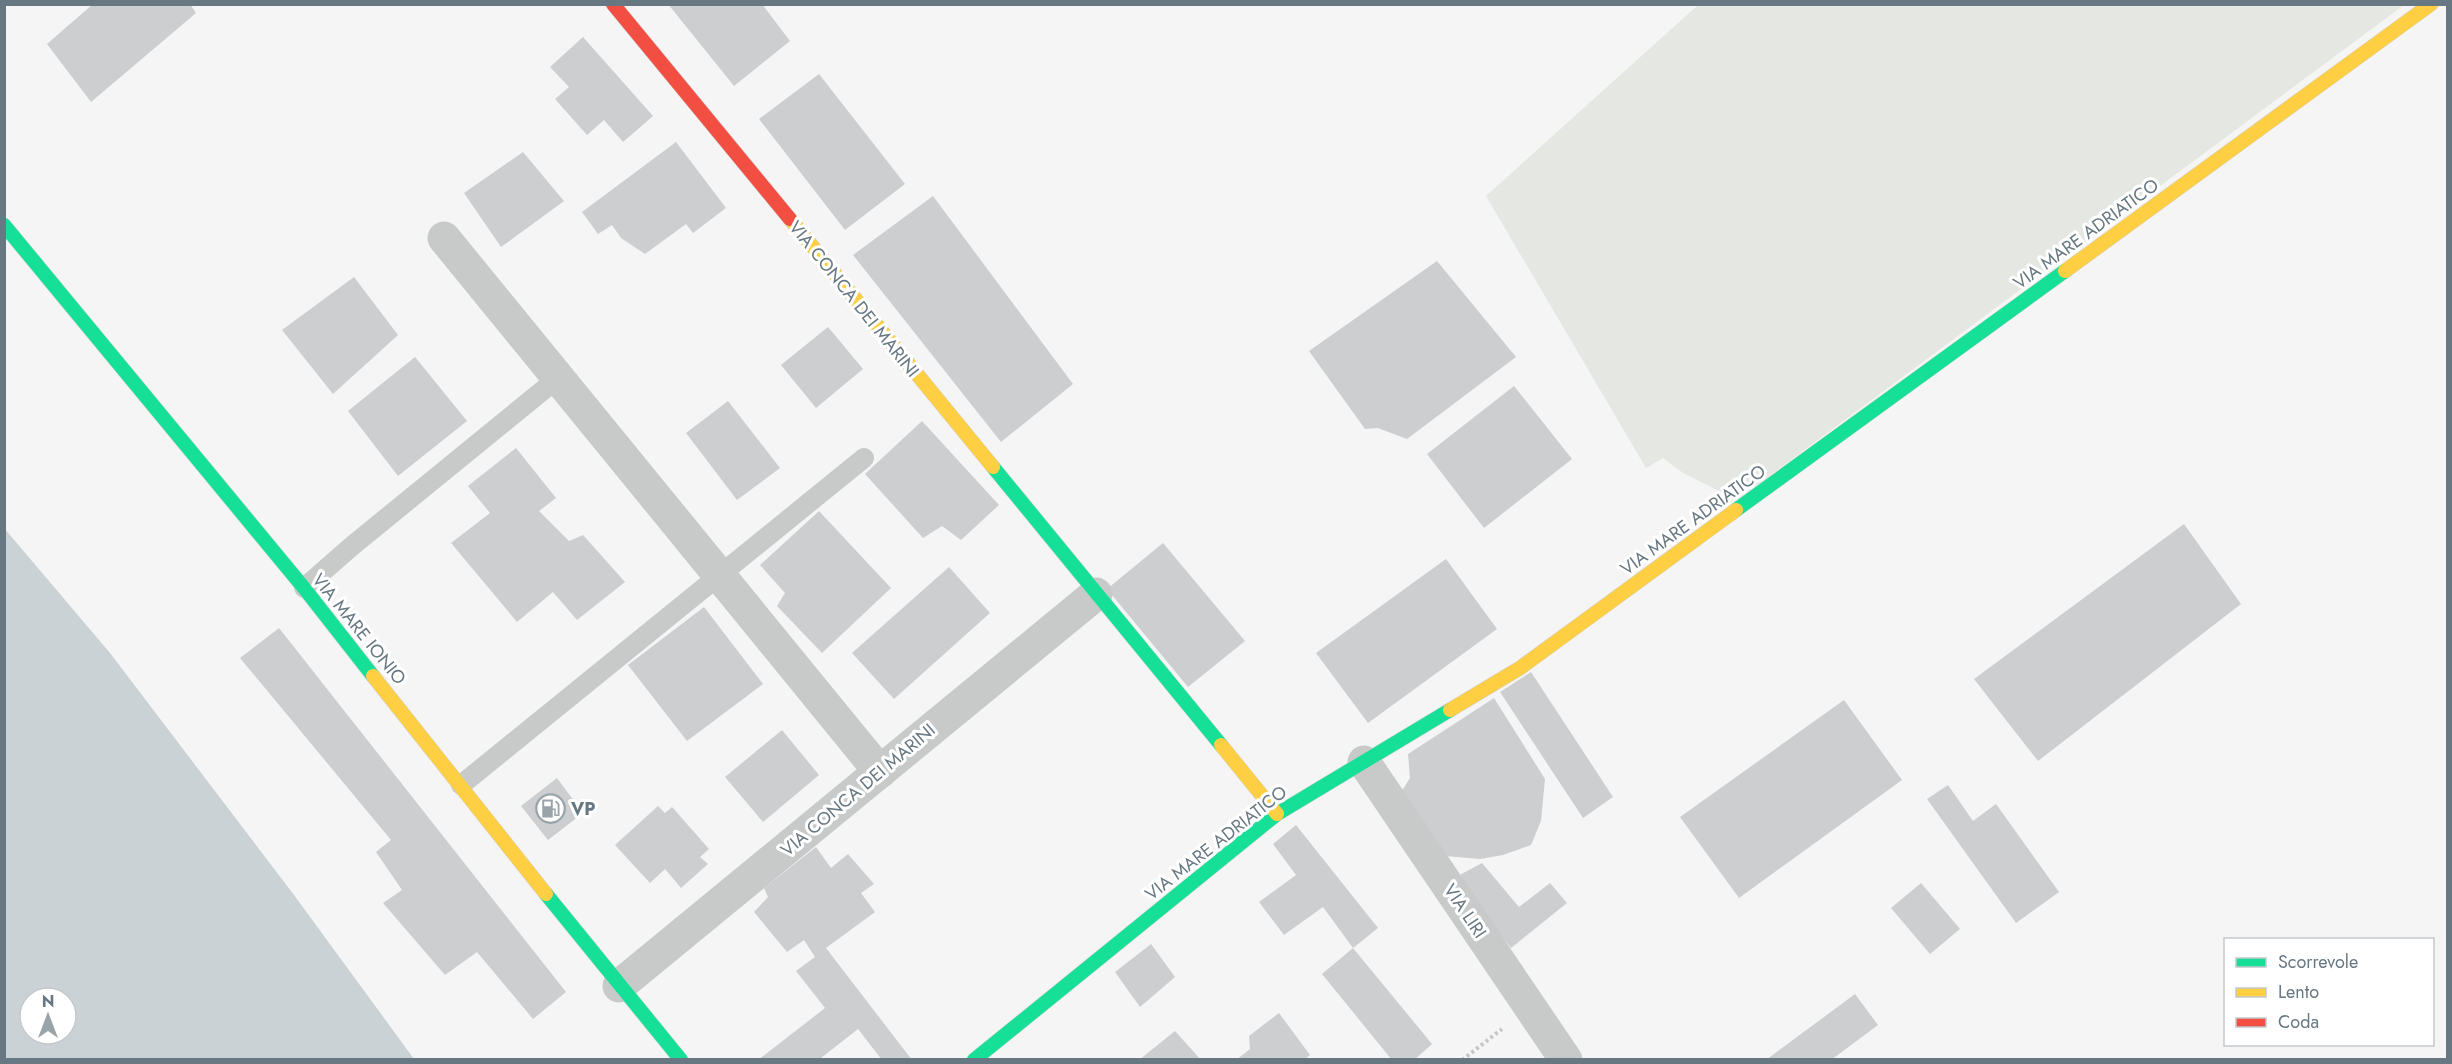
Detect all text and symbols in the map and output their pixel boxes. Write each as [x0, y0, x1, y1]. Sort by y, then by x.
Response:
street label: VIA MARE ADRIATICO [2008, 172, 2164, 296]
street label: VIA CONCA DEI MARINI [783, 215, 925, 383]
street label: VIA MARE ADRIATICO [1615, 458, 1771, 582]
street label: VIA MARE IONIO [306, 568, 412, 690]
street label: VIA CONCA DEI MARINI [775, 717, 941, 863]
street label: VIA MARE ADRIATICO [1139, 779, 1293, 907]
fuel station icon: VP [534, 793, 566, 825]
place label: VP [570, 796, 595, 822]
street label: VIA LIRI [1437, 879, 1493, 943]
legend [2224, 938, 2434, 1046]
text: Scorrevole [2278, 949, 2358, 975]
text: Lento [2278, 979, 2319, 1005]
north arrow [18, 986, 78, 1046]
text: N [42, 990, 54, 1013]
text: Coda [2278, 1009, 2319, 1035]

